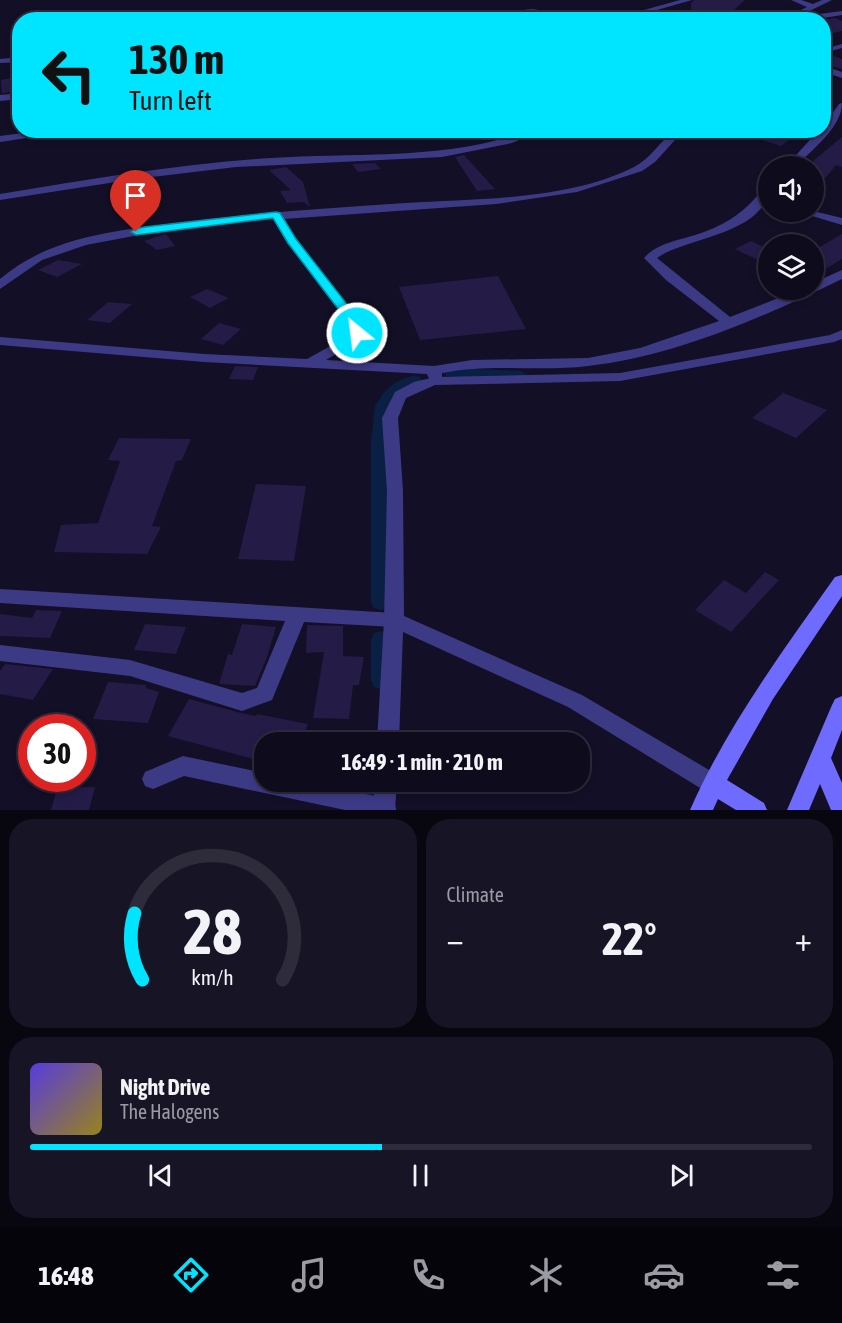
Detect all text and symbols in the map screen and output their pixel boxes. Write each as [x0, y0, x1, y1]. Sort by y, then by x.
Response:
text: 130 m [129, 35, 224, 83]
icon: left [30, 36, 108, 114]
text: Turn left [129, 85, 212, 116]
map controls [758, 156, 824, 300]
button: sound [758, 156, 824, 222]
pin [110, 170, 161, 232]
icon: arrive [119, 179, 152, 212]
button: layers [758, 234, 824, 300]
position arrow [325, 301, 389, 365]
speed limit sign: 30 [18, 714, 96, 792]
text: 16:49 · 1 min · 210 m [341, 749, 503, 775]
text: Climate [447, 883, 504, 906]
text: 28 [183, 896, 242, 967]
text: 22° [602, 913, 657, 965]
text: − [447, 920, 464, 958]
text: + [795, 920, 812, 958]
text: km/h [191, 966, 234, 991]
text: Night Drive [120, 1074, 210, 1100]
text: The Halogens [120, 1100, 219, 1123]
icon: previous [144, 1159, 177, 1192]
icon: pause [404, 1159, 437, 1192]
icon: next [665, 1159, 698, 1192]
icon: directions [170, 1254, 212, 1296]
icon: music [288, 1254, 330, 1296]
icon: phone [407, 1254, 449, 1296]
icon: climate [525, 1254, 567, 1296]
icon: car [643, 1254, 685, 1296]
icon: filters [762, 1254, 804, 1296]
text: 16:48 [38, 1260, 94, 1291]

